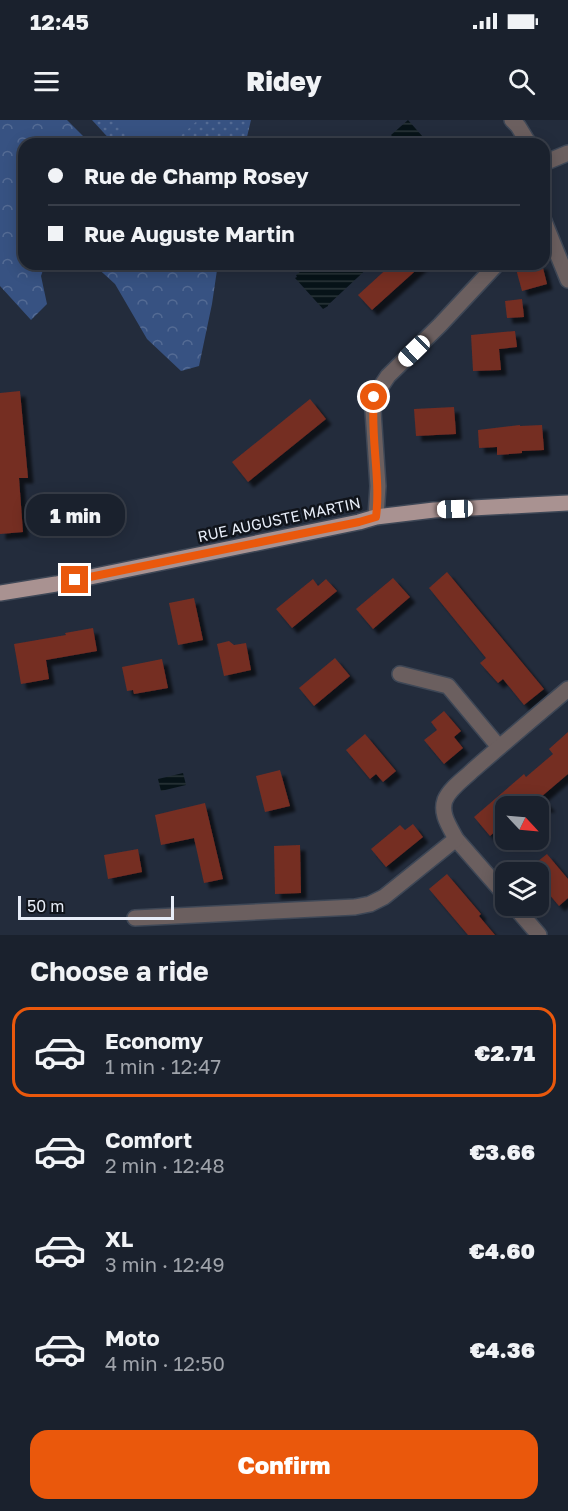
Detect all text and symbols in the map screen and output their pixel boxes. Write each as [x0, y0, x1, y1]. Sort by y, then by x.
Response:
text: 12:45 [30, 8, 89, 35]
icon: menu [30, 65, 63, 98]
text: Ridey [246, 65, 322, 97]
icon: search [505, 65, 538, 98]
text: Rue de Champ Rosey [84, 162, 309, 189]
text: Rue Auguste Martin [84, 220, 295, 247]
car [395, 332, 433, 370]
route start [360, 383, 387, 410]
callout: 1 min [26, 493, 124, 535]
street label: RUE AUGUSTE MARTIN [196, 493, 362, 545]
car [437, 499, 473, 519]
text: 1 min [50, 503, 101, 527]
route end [61, 566, 88, 593]
north arrow [495, 796, 549, 850]
map controls [495, 796, 549, 916]
button: layers [495, 862, 549, 916]
scale bar [18, 893, 174, 920]
text: 50 m [27, 896, 64, 916]
text: Choose a ride [30, 955, 209, 987]
icon: car [33, 1025, 87, 1079]
text: Economy [105, 1027, 203, 1054]
text: €2.71 [475, 1039, 535, 1066]
text: 1 min · 12:47 [105, 1054, 221, 1078]
icon: car [33, 1124, 87, 1178]
text: Comfort [105, 1126, 192, 1153]
text: €3.66 [469, 1138, 535, 1165]
text: 2 min · 12:48 [105, 1153, 225, 1177]
icon: car [33, 1223, 87, 1277]
text: XL [105, 1225, 133, 1252]
text: €4.60 [469, 1237, 535, 1264]
text: 3 min · 12:49 [105, 1252, 225, 1276]
icon: car [33, 1322, 87, 1376]
text: Moto [105, 1324, 160, 1351]
text: €4.36 [470, 1336, 535, 1363]
text: 4 min · 12:50 [105, 1351, 225, 1375]
button: Confirm [30, 1430, 538, 1499]

